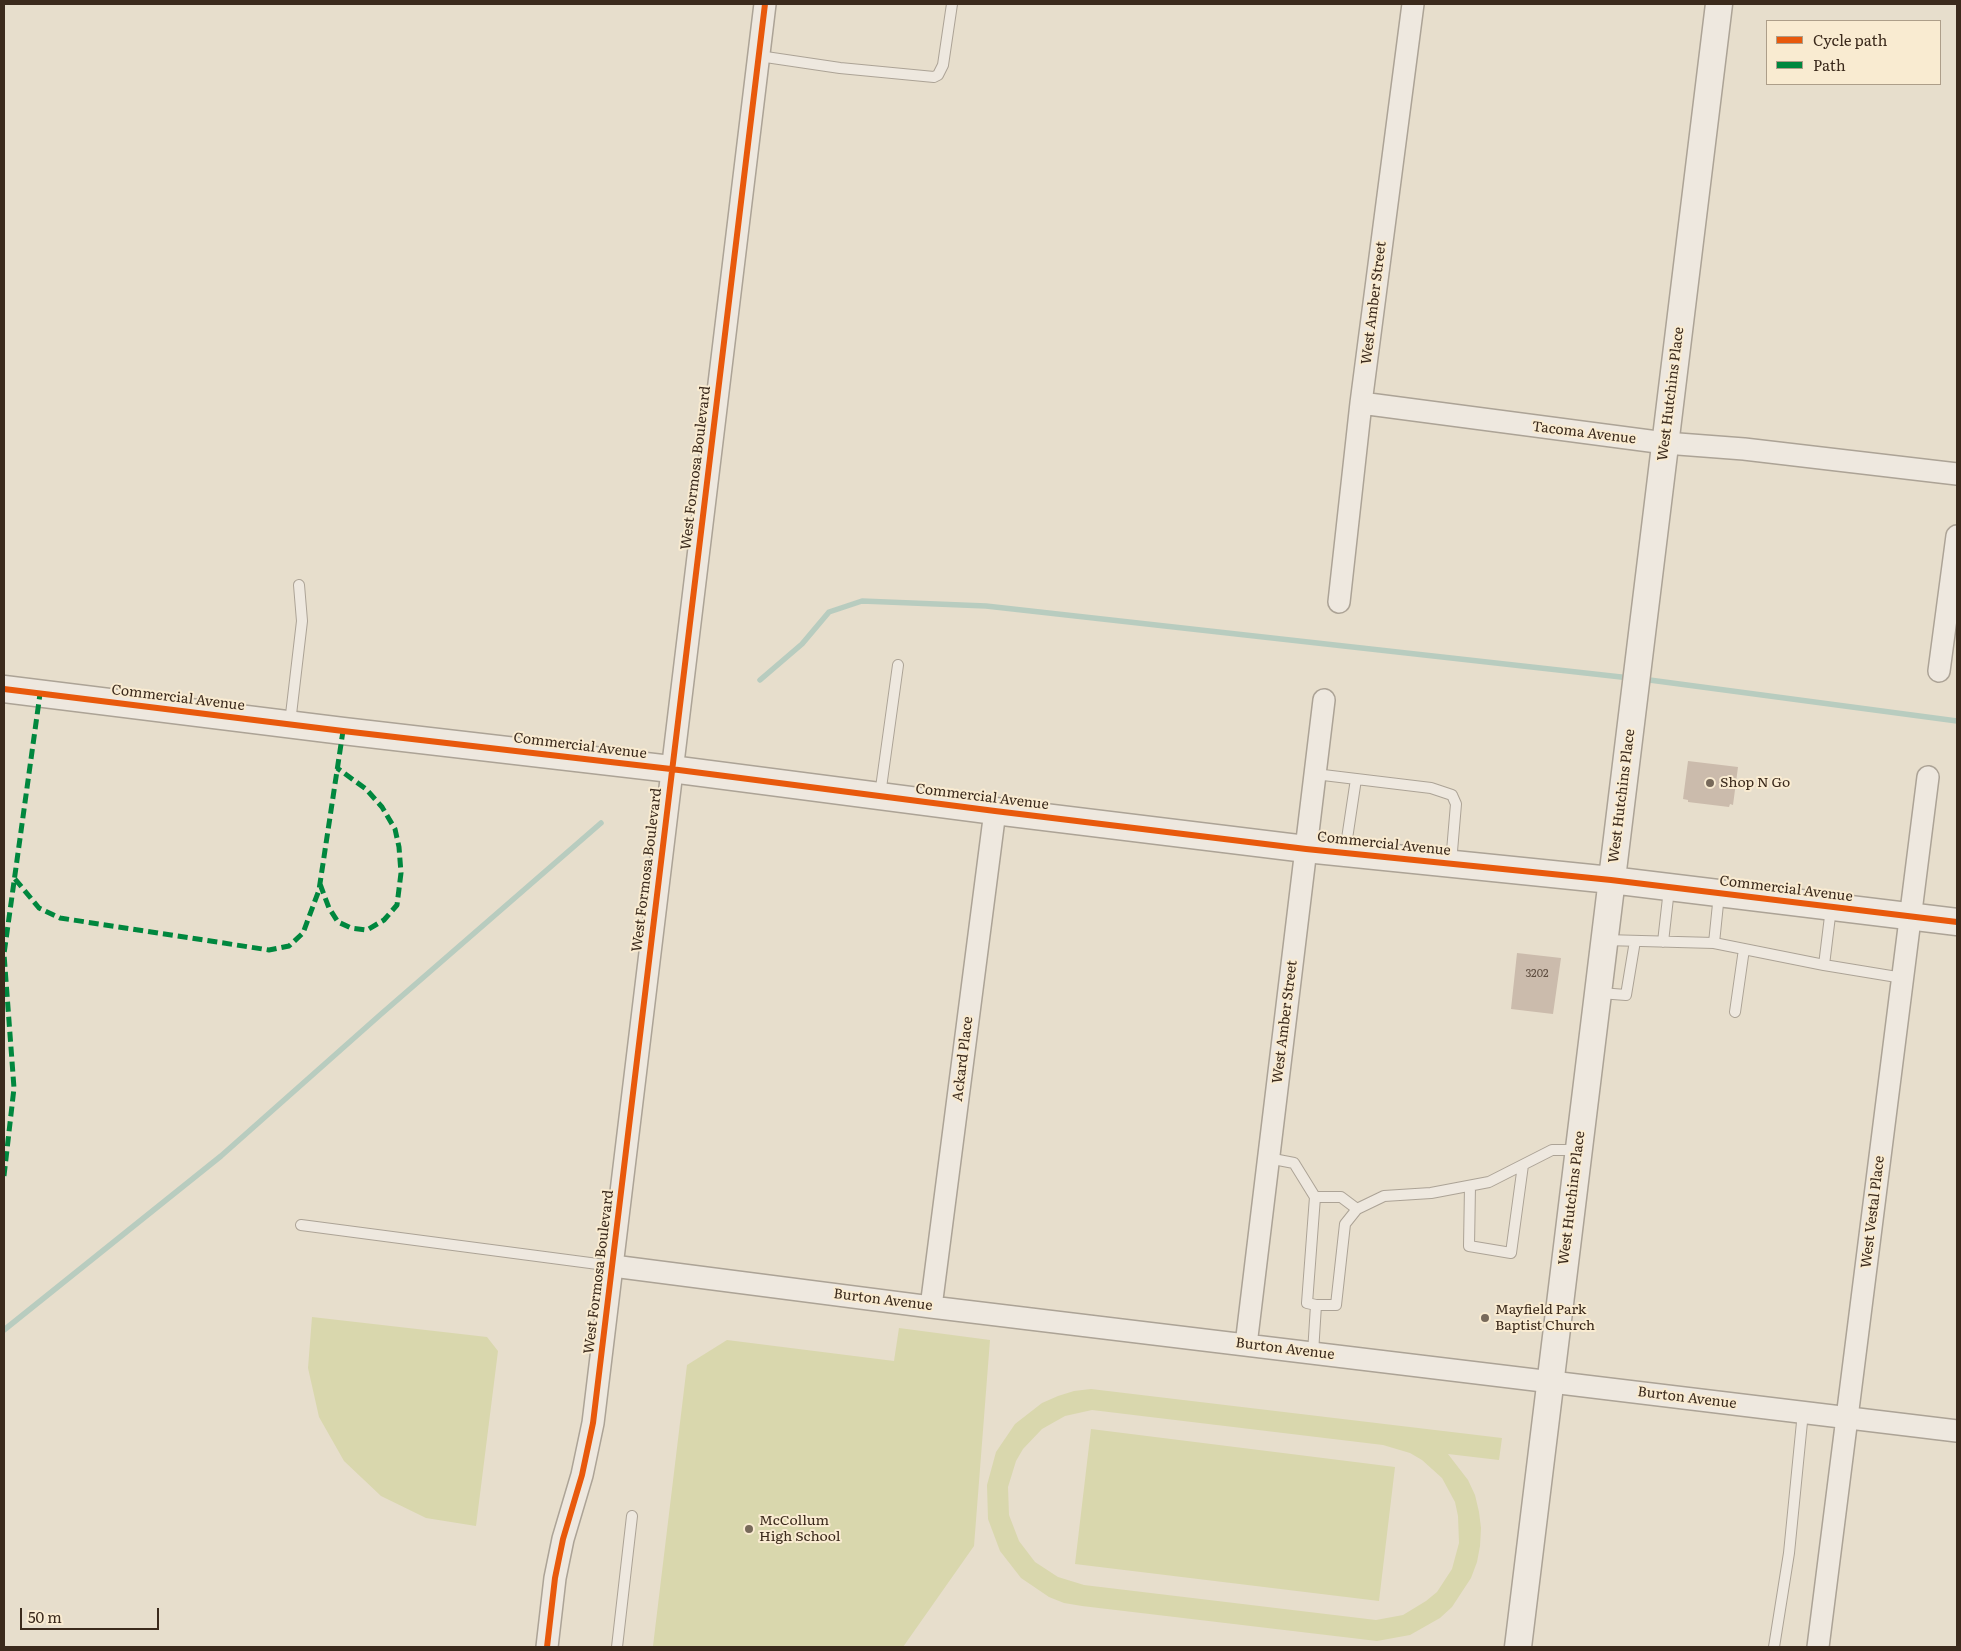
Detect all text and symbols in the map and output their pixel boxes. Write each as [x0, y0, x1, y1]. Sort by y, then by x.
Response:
legend [1766, 20, 1941, 85]
text: Cycle path [1813, 28, 1887, 51]
text: Path [1813, 53, 1846, 76]
street label: West Amber Street [1358, 240, 1390, 366]
street label: West Hutchins Place [1654, 326, 1688, 462]
street label: West Formosa Boulevard [678, 385, 714, 551]
street label: Tacoma Avenue [1531, 418, 1637, 448]
street label: Commercial Avenue [110, 681, 246, 715]
street label: West Hutchins Place [1605, 728, 1639, 864]
street label: Commercial Avenue [512, 729, 648, 763]
place label: Shop N Go [1720, 775, 1790, 791]
marker: Shop N Go [1704, 777, 1716, 789]
street label: Commercial Avenue [914, 780, 1050, 814]
street label: West Formosa Boulevard [629, 787, 665, 953]
street label: Commercial Avenue [1316, 829, 1452, 859]
street label: Commercial Avenue [1718, 872, 1854, 906]
street label: West Amber Street [1269, 959, 1301, 1085]
house number: 3202 [1525, 967, 1549, 981]
street label: Ackard Place [949, 1015, 977, 1103]
street label: West Hutchins Place [1555, 1130, 1589, 1266]
street label: West Vestal Place [1858, 1155, 1888, 1269]
street label: West Formosa Boulevard [581, 1189, 617, 1355]
street label: Burton Avenue [833, 1286, 933, 1314]
place label: Mayfield Park Baptist Church [1495, 1302, 1595, 1334]
marker: Mayfield Park Baptist Church [1479, 1312, 1491, 1324]
street label: Burton Avenue [1235, 1335, 1335, 1363]
street label: Burton Avenue [1637, 1384, 1737, 1412]
place label: McCollum High School [759, 1513, 840, 1545]
marker: McCollum High School [743, 1523, 755, 1535]
scale bar [22, 1598, 161, 1630]
text: 50 m [28, 1605, 62, 1628]

